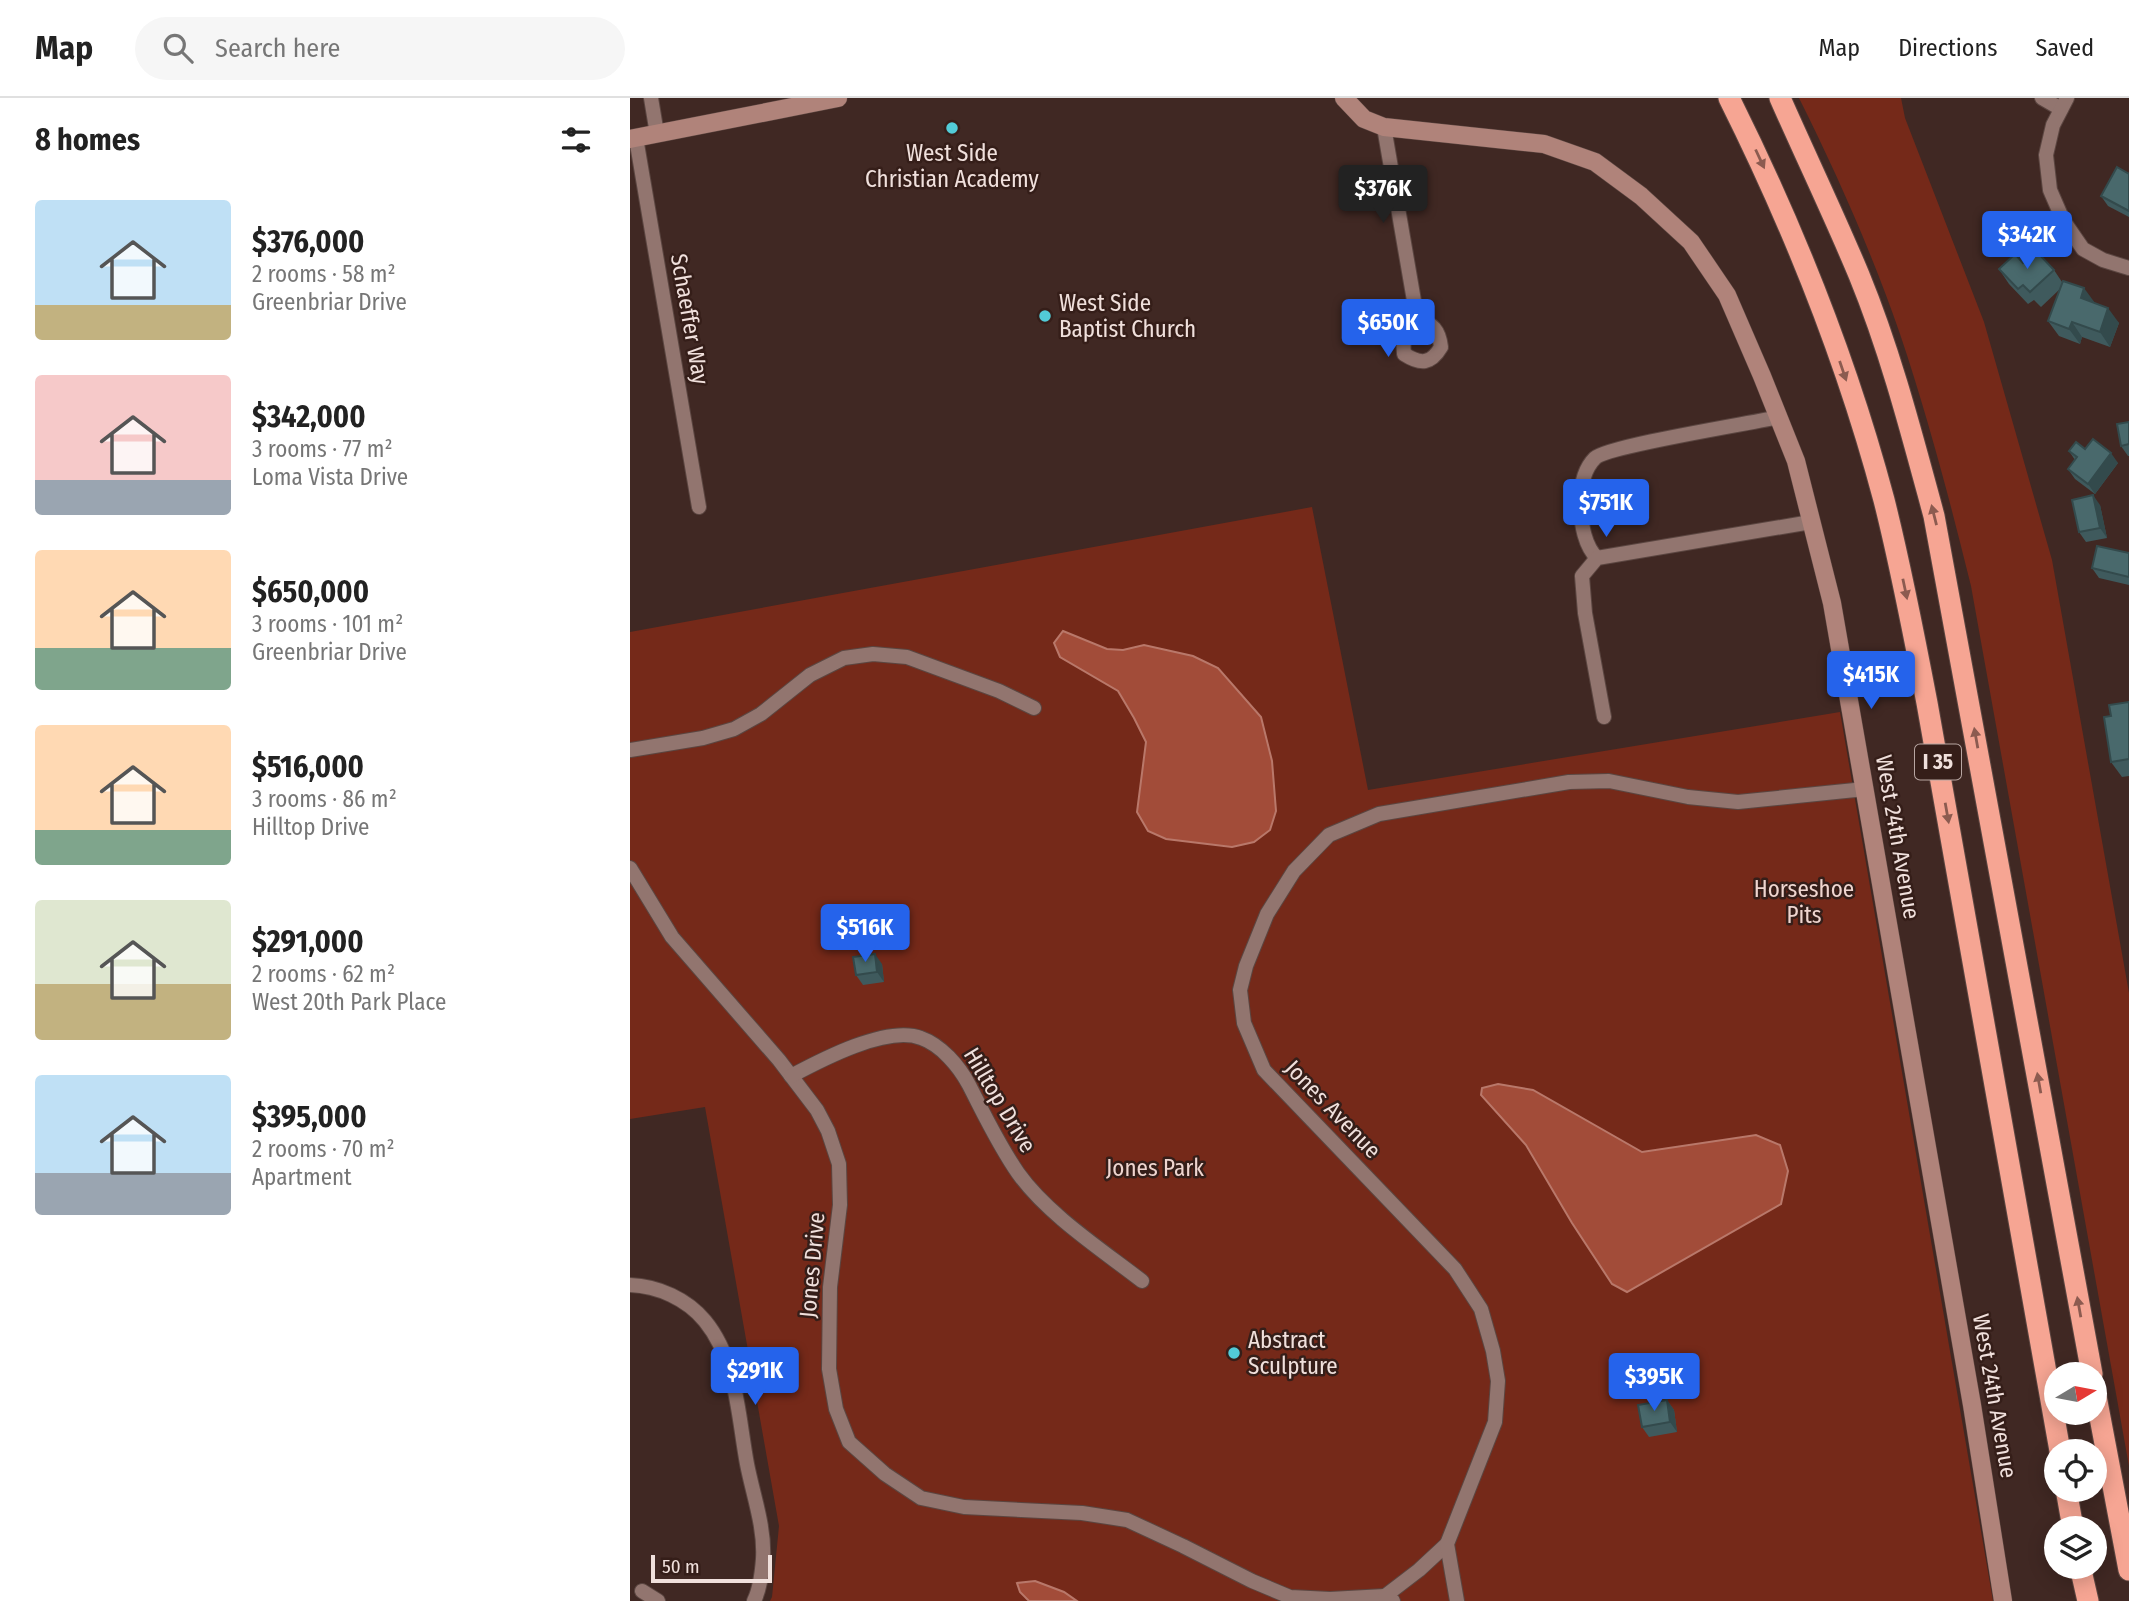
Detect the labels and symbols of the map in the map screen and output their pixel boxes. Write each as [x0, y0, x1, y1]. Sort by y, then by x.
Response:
marker: West Side Christian Academy [944, 120, 960, 136]
place label: West Side Christian Academy [865, 139, 1040, 193]
one-way arrow [1754, 149, 1765, 169]
pin: $376K [1334, 166, 1432, 225]
pin: $342K [1978, 212, 2076, 271]
street label: Schaeffer Way [665, 251, 715, 387]
place label: West Side Baptist Church [1059, 289, 1196, 343]
pin: $650K [1339, 300, 1437, 359]
marker: West Side Baptist Church [1037, 308, 1053, 324]
one-way arrow [1838, 360, 1849, 381]
pin: $751K [1557, 480, 1655, 539]
one-way arrow [1928, 504, 1939, 526]
one-way arrow [1900, 578, 1911, 600]
pin: $415K [1822, 652, 1920, 711]
one-way arrow [1970, 727, 1981, 749]
road number: I 35 [1915, 744, 1961, 780]
street label: West 24th Avenue [1870, 753, 1926, 921]
one-way arrow [1942, 802, 1953, 824]
park label: Horseshoe Pits [1754, 875, 1854, 929]
pin: $516K [816, 904, 914, 964]
street label: Hilltop Drive [958, 1042, 1042, 1158]
street label: Jones Avenue [1279, 1054, 1387, 1164]
one-way arrow [2033, 1072, 2044, 1094]
park label: Jones Park [1106, 1154, 1204, 1182]
street label: Jones Drive [793, 1211, 831, 1319]
one-way arrow [2073, 1296, 2084, 1318]
street label: West 24th Avenue [1967, 1312, 2023, 1480]
place label: Abstract Sculpture [1248, 1326, 1338, 1380]
marker: Abstract Sculpture [1226, 1345, 1242, 1361]
pin: $291K [706, 1348, 804, 1407]
pin: $395K [1605, 1354, 1703, 1413]
north arrow [2044, 1362, 2107, 1424]
scale bar [651, 1552, 772, 1584]

